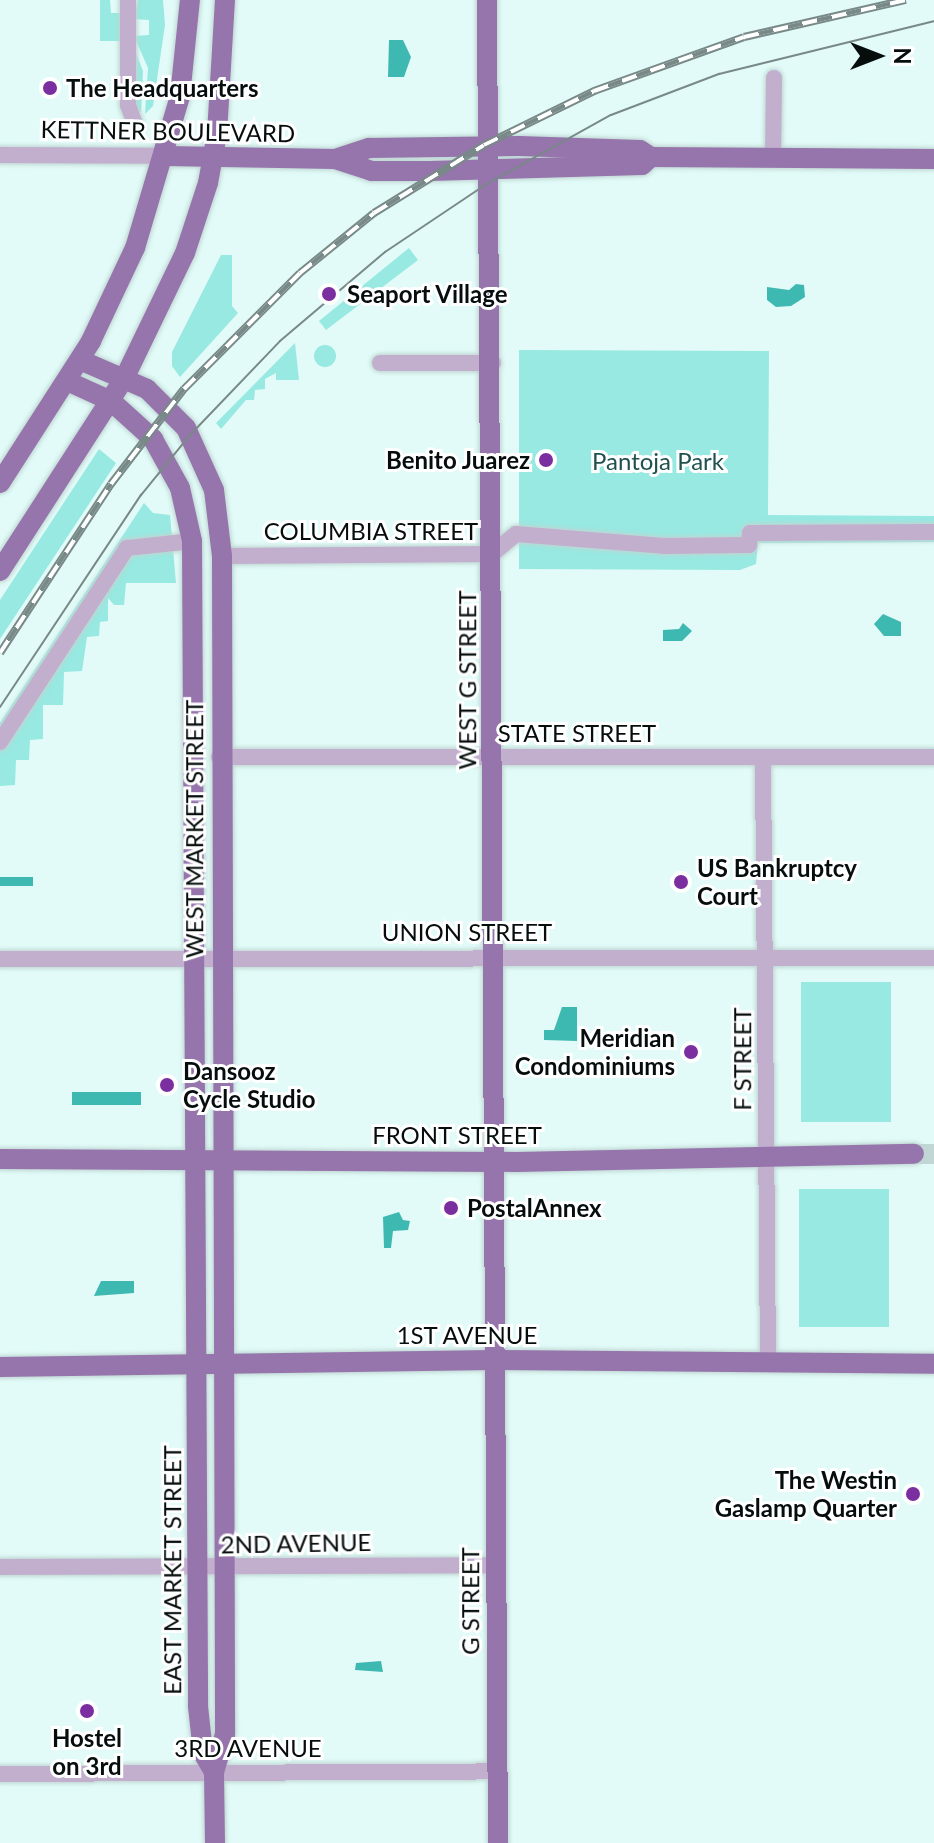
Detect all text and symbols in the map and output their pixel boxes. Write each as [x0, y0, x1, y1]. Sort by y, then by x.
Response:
north arrow [838, 16, 918, 96]
text: N [889, 48, 916, 64]
place label: The Headquarters [66, 74, 259, 102]
marker: The Headquarters [41, 79, 59, 97]
street label: KETTNER BOULEVARD [41, 114, 295, 148]
place label: Seaport Village [347, 280, 508, 308]
marker: Seaport Village [318, 283, 340, 305]
place label: Benito Juarez [385, 446, 530, 474]
park label: Pantoja Park [592, 447, 724, 475]
marker: Benito Juarez [537, 451, 555, 469]
street label: COLUMBIA STREET [263, 517, 479, 545]
street label: WEST G STREET [453, 590, 481, 770]
street label: WEST MARKET STREET [180, 699, 208, 959]
street label: STATE STREET [498, 719, 656, 747]
place label: US Bankruptcy Court [697, 854, 857, 910]
marker: US Bankruptcy Court [672, 873, 690, 891]
street label: UNION STREET [382, 918, 552, 946]
street label: F STREET [728, 1007, 756, 1111]
place label: Meridian Condominiums [515, 1024, 675, 1080]
marker: Meridian Condominiums [682, 1043, 700, 1061]
place label: Dansooz Cycle Studio [183, 1057, 316, 1113]
marker: Dansooz Cycle Studio [158, 1076, 176, 1094]
street label: FRONT STREET [372, 1121, 542, 1149]
place label: PostalAnnex [467, 1194, 602, 1222]
marker: PostalAnnex [442, 1199, 460, 1217]
street label: 1ST AVENUE [396, 1321, 538, 1349]
street label: EAST MARKET STREET [158, 1444, 186, 1696]
place label: The Westin Gaslamp Quarter [715, 1466, 897, 1522]
marker: The Westin Gaslamp Quarter [904, 1485, 922, 1503]
street label: 2ND AVENUE [220, 1527, 372, 1559]
street label: G STREET [456, 1547, 484, 1655]
marker: Hostel on 3rd [78, 1702, 96, 1720]
place label: Hostel on 3rd [52, 1724, 122, 1780]
street label: 3RD AVENUE [174, 1734, 322, 1762]

